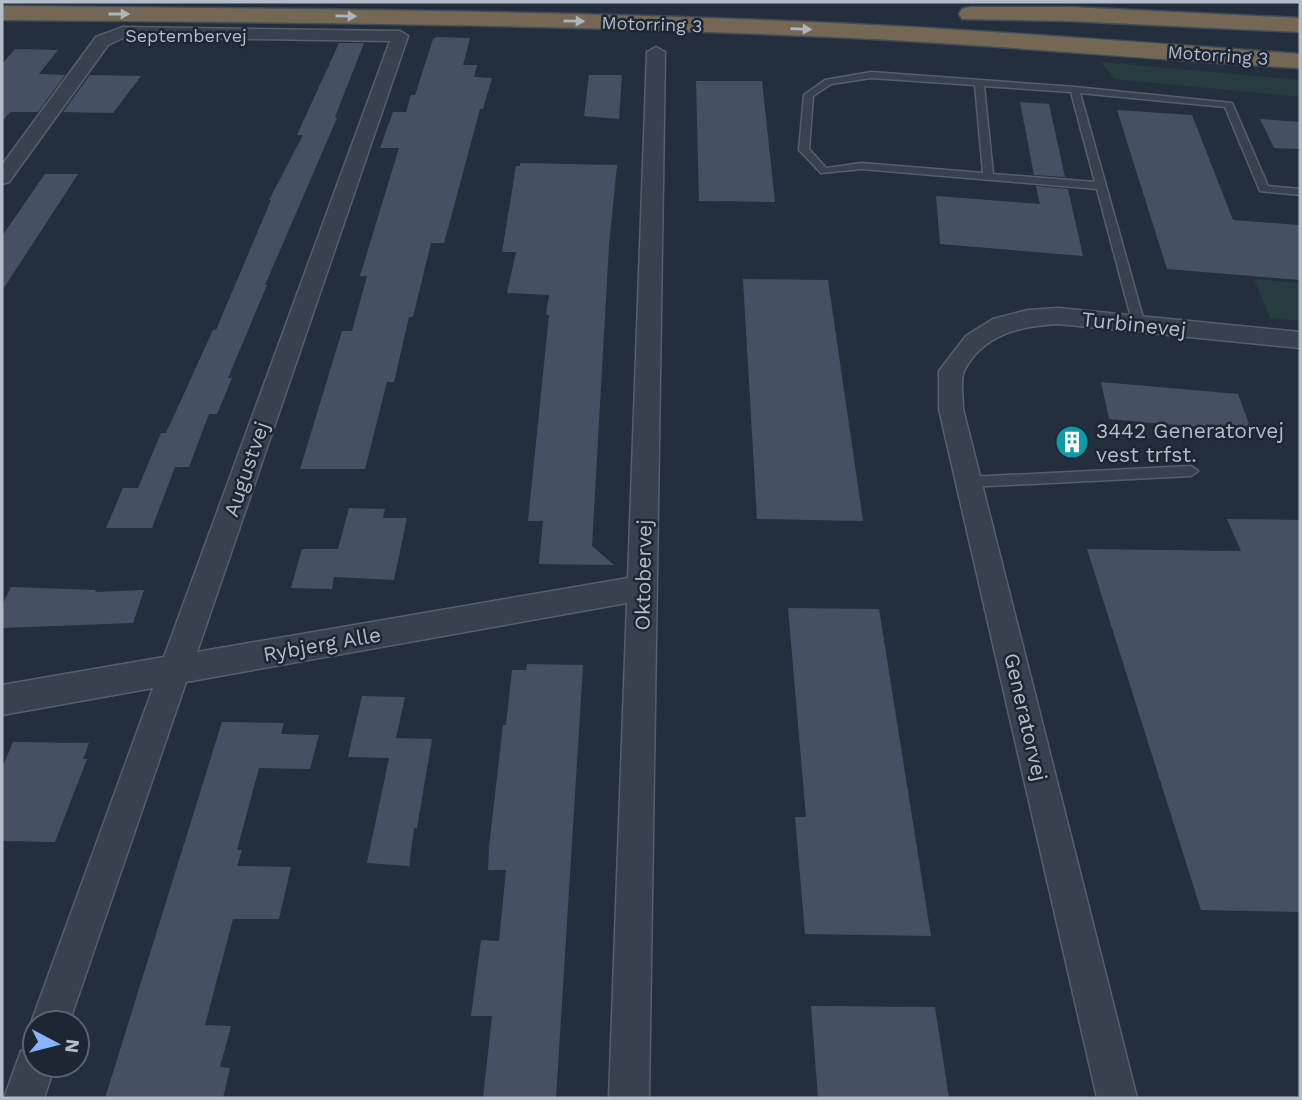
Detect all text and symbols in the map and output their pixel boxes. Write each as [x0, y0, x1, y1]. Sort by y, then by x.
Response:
one-way arrow [108, 8, 130, 20]
one-way arrow [336, 10, 358, 22]
street label: Motorring 3 [601, 12, 703, 36]
one-way arrow [563, 16, 585, 27]
one-way arrow [791, 24, 813, 35]
street label: Septembervej [125, 25, 247, 46]
street label: Motorring 3 [1167, 41, 1269, 69]
street label: Turbinevej [1080, 306, 1188, 342]
street label: Augustvej [218, 418, 274, 520]
place label: 3442 Generatorvej vest trfst. [1096, 418, 1284, 467]
building icon: 3442 Generatorvej vest trfst. [1053, 423, 1091, 461]
street label: Oktobervej [630, 519, 656, 631]
street label: Rybjerg Alle [261, 621, 383, 667]
street label: Generatorvej [999, 650, 1053, 784]
north arrow [21, 1009, 91, 1079]
text: N [60, 1038, 85, 1054]

